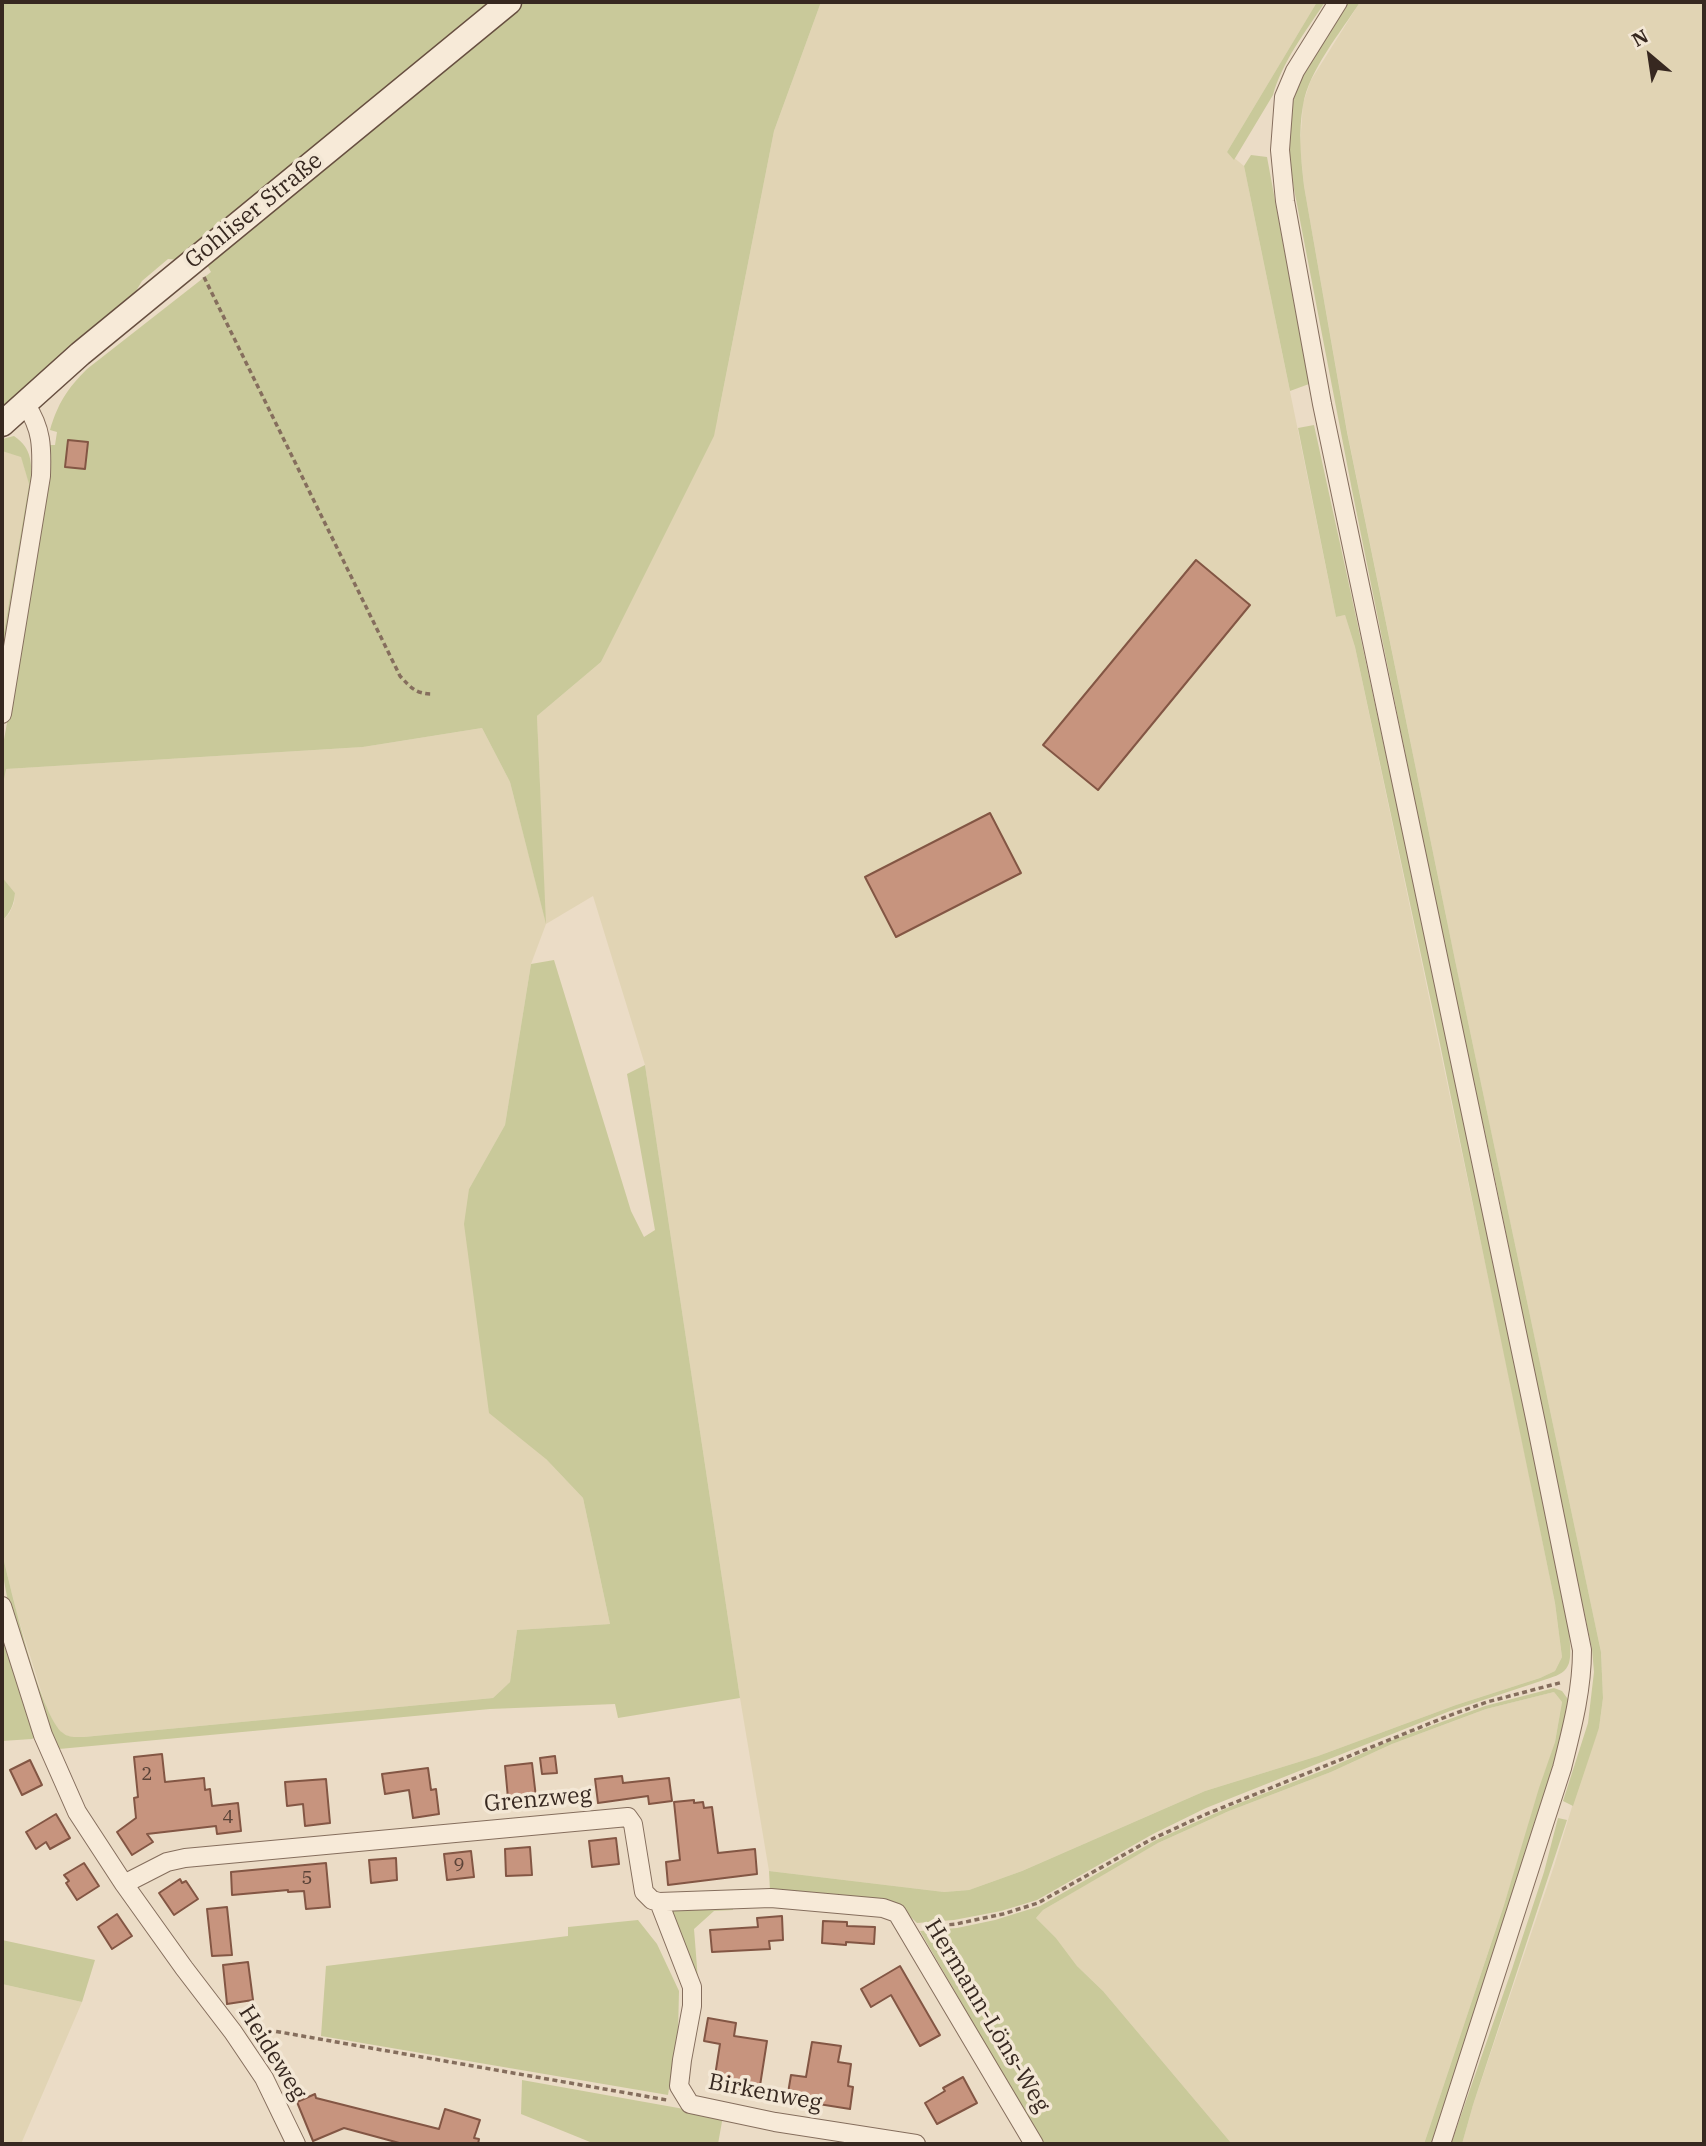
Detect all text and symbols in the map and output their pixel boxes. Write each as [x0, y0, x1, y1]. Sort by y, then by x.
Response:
north arrow [1615, 21, 1685, 91]
text: N [1627, 23, 1652, 52]
street label: Gohliser Straße [180, 147, 328, 275]
house number: 2 [141, 1764, 153, 1786]
street label: Grenzweg [483, 1782, 593, 1818]
house number: 4 [222, 1807, 234, 1829]
house number: 9 [453, 1855, 465, 1877]
house number: 5 [301, 1868, 313, 1890]
street label: Hermann-Löns-Weg [918, 1914, 1056, 2118]
street label: Heideweg [232, 2001, 312, 2105]
street label: Birkenweg [706, 2068, 824, 2118]

